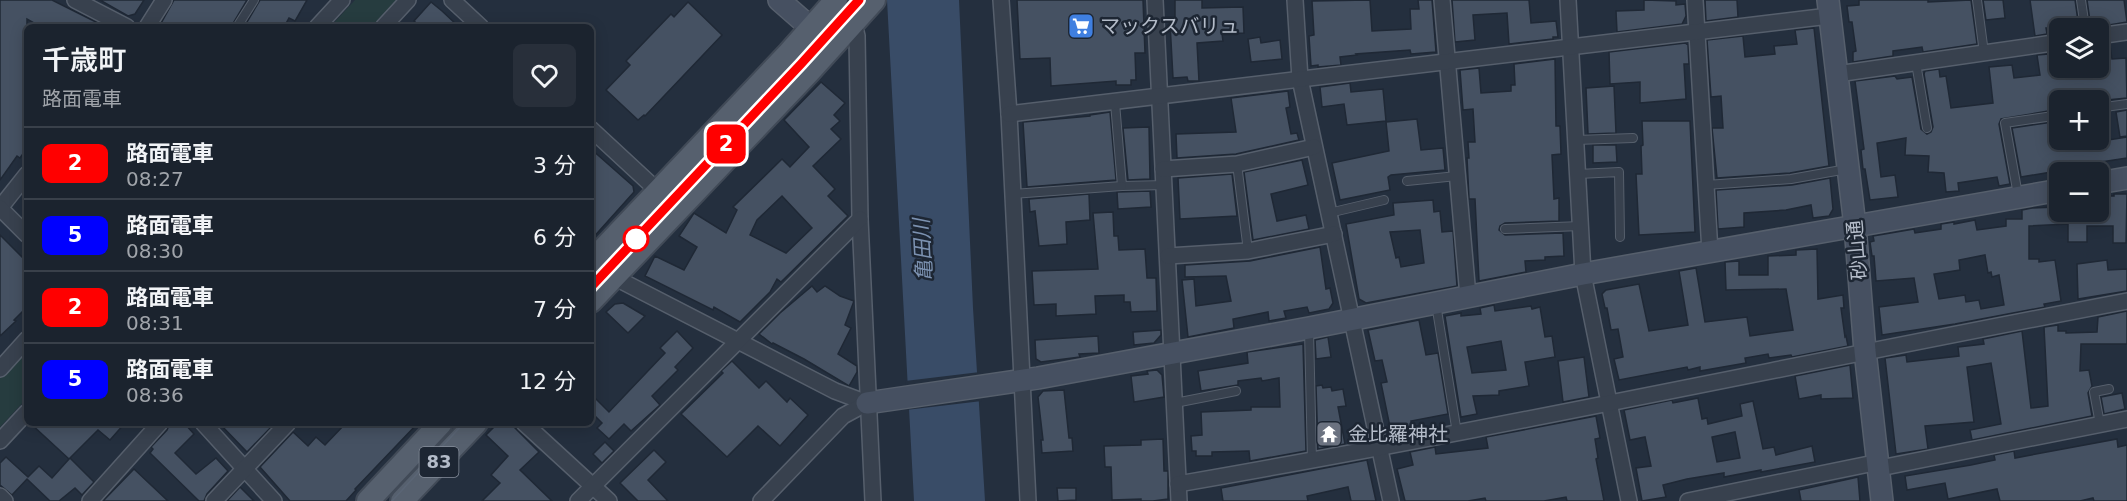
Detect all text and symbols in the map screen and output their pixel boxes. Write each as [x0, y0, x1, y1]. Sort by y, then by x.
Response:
supermarket icon: マックスバリュ [1066, 11, 1096, 41]
place label: マックスバリュ [1100, 14, 1239, 38]
map controls [2049, 18, 2109, 222]
button: layers [2049, 18, 2109, 78]
text: 千歳町 [42, 44, 126, 77]
button: heart [513, 44, 576, 107]
text: 路面電車 [42, 87, 122, 111]
button: + [2049, 90, 2109, 150]
line badge: 2 [706, 124, 746, 164]
text: 2 [719, 132, 733, 156]
text: 路面電車 [126, 141, 214, 166]
text: 2 [68, 151, 82, 175]
text: 3 分 [533, 153, 576, 178]
button: − [2049, 162, 2109, 222]
text: 08:27 [126, 167, 184, 191]
text: 路面電車 [126, 213, 214, 238]
water label: 亀田川 [909, 216, 937, 282]
street label: 砂山通 [1842, 219, 1872, 281]
text: 5 [68, 223, 82, 247]
text: 6 分 [533, 225, 576, 250]
unlabelled marker [623, 226, 649, 252]
text: 08:30 [126, 239, 184, 263]
text: 路面電車 [126, 285, 214, 310]
text: 2 [68, 295, 82, 319]
text: 7 分 [533, 297, 576, 322]
text: 08:31 [126, 311, 184, 335]
text: 路面電車 [126, 357, 214, 382]
text: 5 [68, 367, 82, 391]
text: 12 分 [519, 369, 576, 394]
text: 08:36 [126, 383, 184, 407]
temple icon: 金比羅神社 [1314, 419, 1344, 449]
place label: 金比羅神社 [1348, 422, 1448, 446]
road number: 83 [420, 447, 458, 477]

